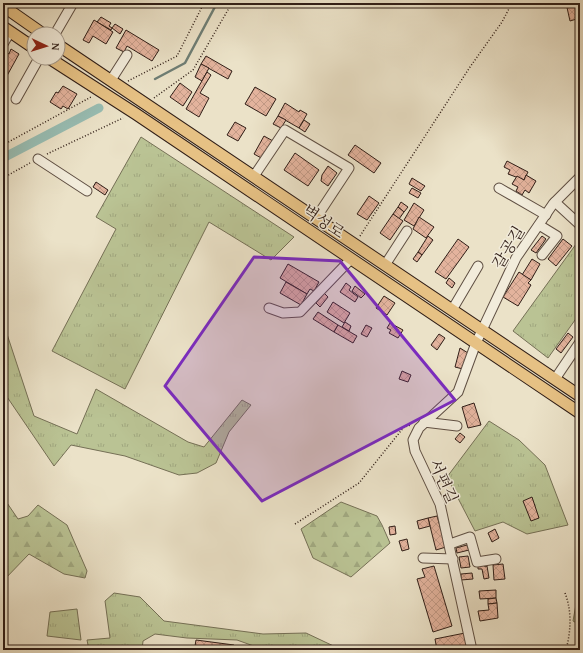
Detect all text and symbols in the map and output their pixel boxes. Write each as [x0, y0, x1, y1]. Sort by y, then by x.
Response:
north arrow [26, 26, 66, 66]
text: N [48, 42, 64, 52]
street label: 벽성로 [298, 198, 350, 244]
street label: 갈공길 [486, 221, 530, 273]
street label: 서편길 [424, 455, 464, 507]

